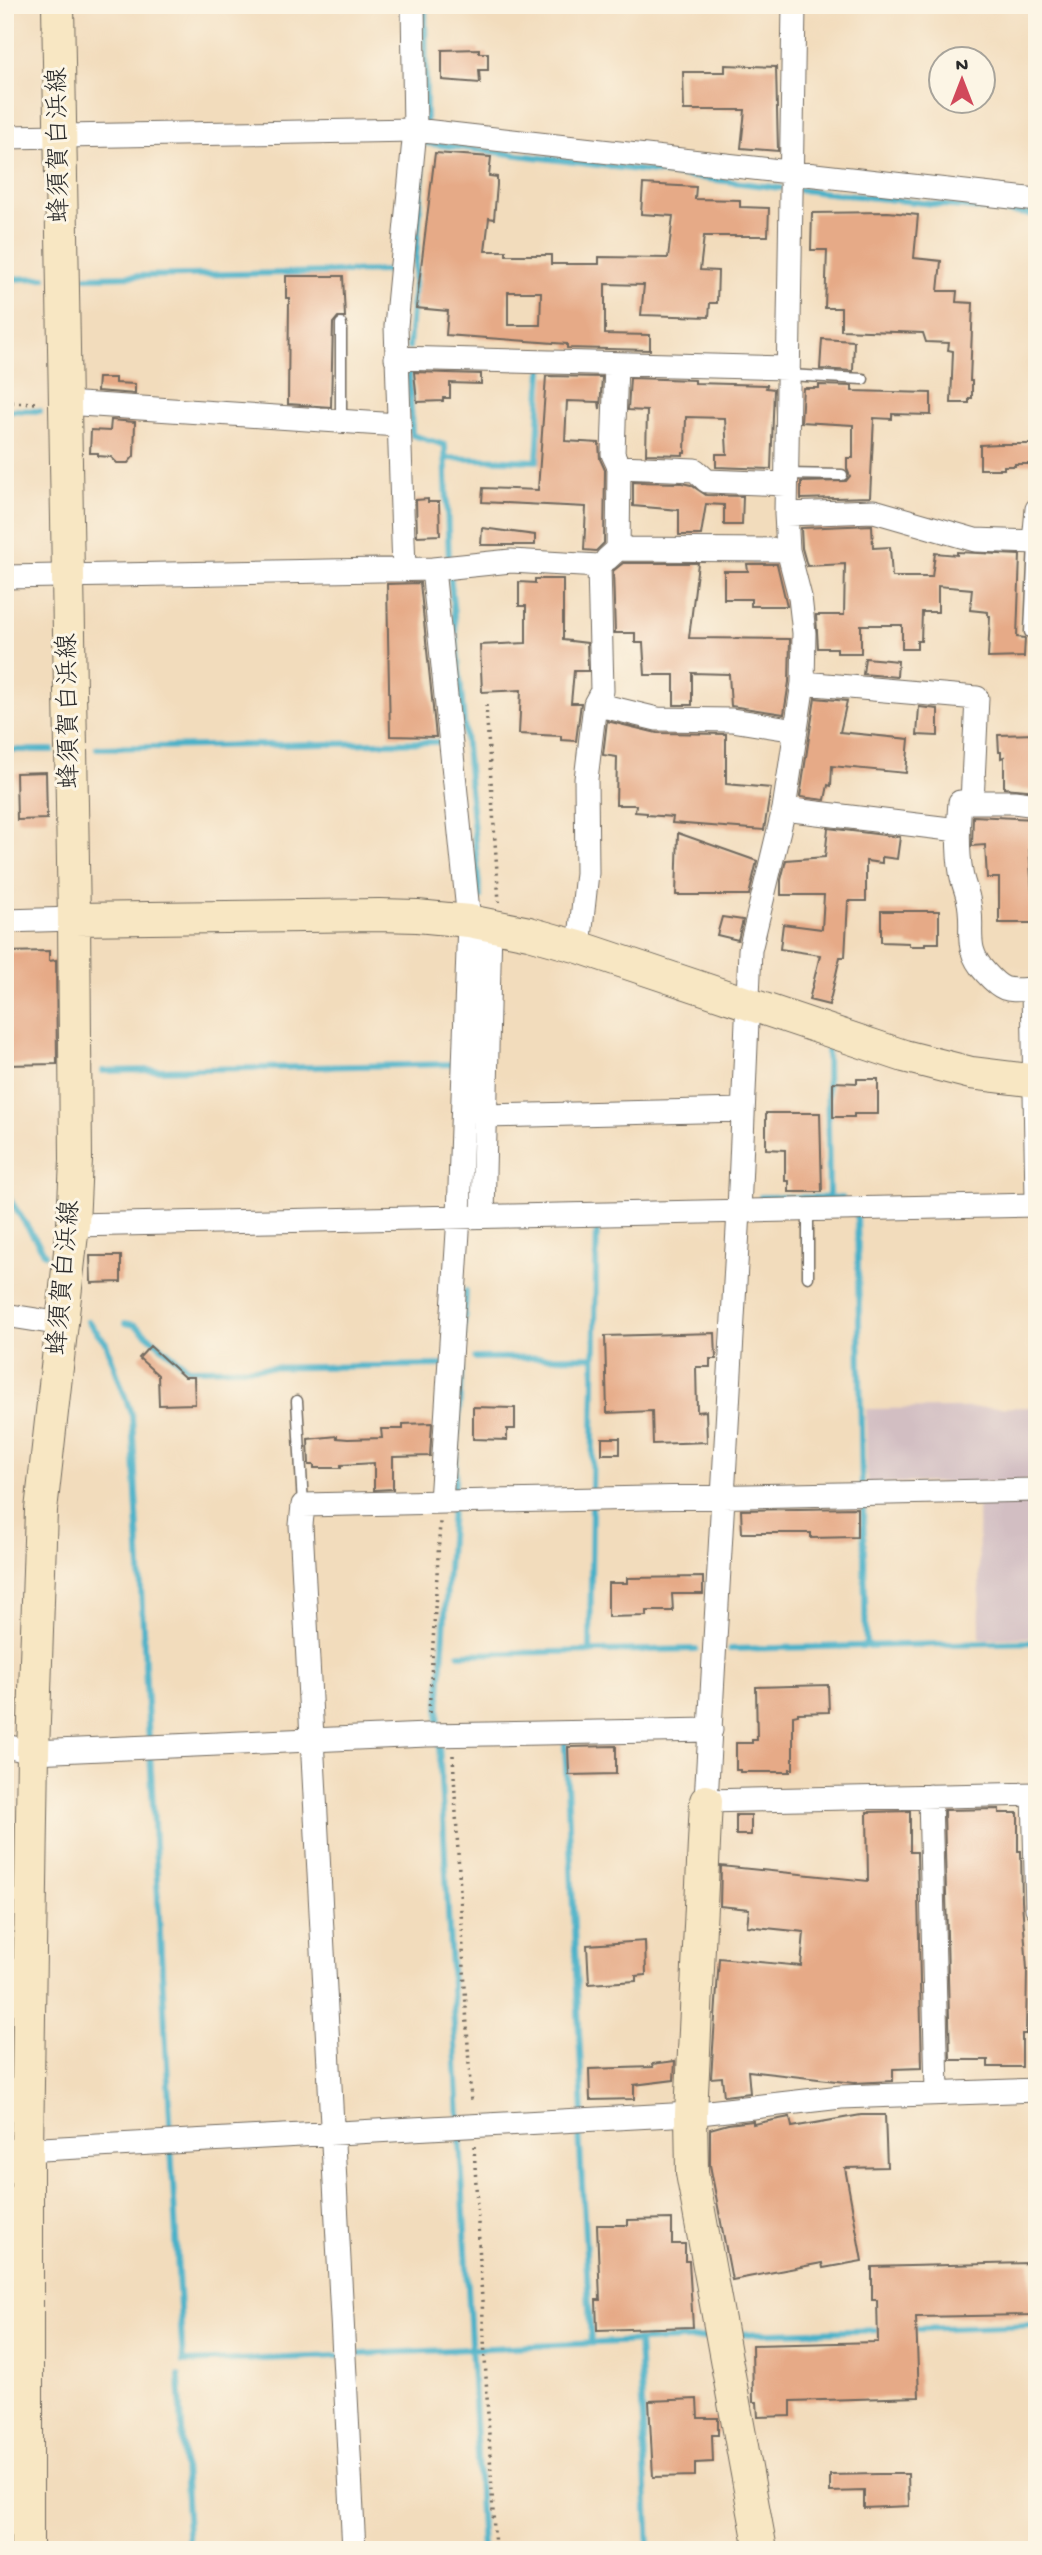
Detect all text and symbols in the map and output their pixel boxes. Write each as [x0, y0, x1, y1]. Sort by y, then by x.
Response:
north arrow [926, 46, 996, 116]
text: N [956, 55, 968, 78]
street label: 蜂須賀白浜線 [43, 67, 78, 223]
street label: 蜂須賀白浜線 [53, 633, 88, 789]
street label: 蜂須賀白浜線 [43, 1199, 88, 1357]

